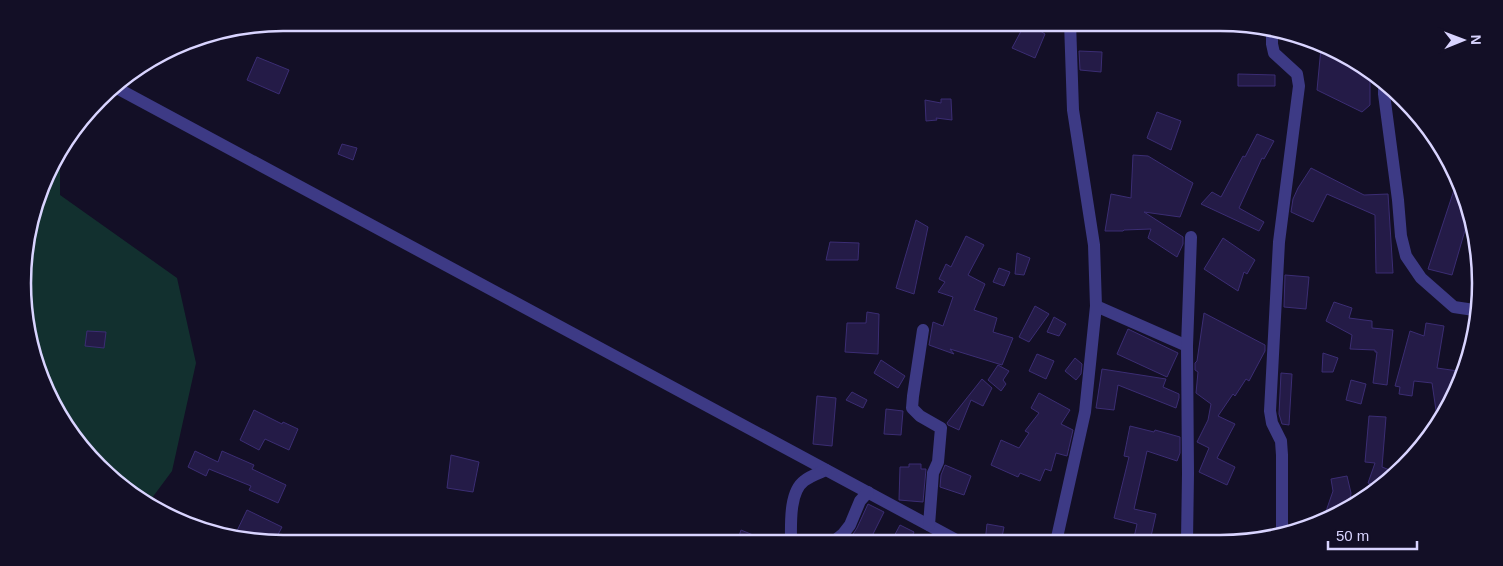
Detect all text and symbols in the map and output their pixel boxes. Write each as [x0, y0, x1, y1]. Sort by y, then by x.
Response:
north arrow [1438, 15, 1488, 65]
text: N [1468, 35, 1484, 45]
scale bar [1328, 518, 1417, 550]
text: 50 m [1336, 527, 1369, 544]

